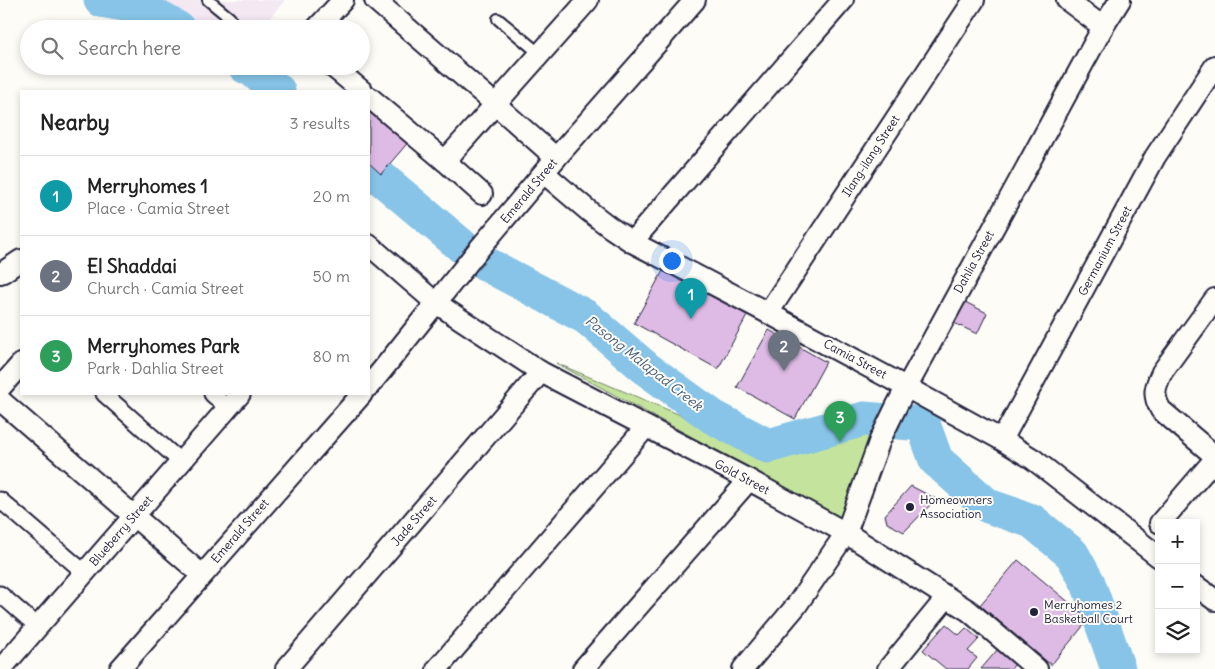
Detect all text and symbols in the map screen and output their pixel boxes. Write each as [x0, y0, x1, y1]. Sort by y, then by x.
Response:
search box [20, 20, 370, 75]
icon: search [38, 34, 66, 62]
text: Search here [78, 36, 181, 60]
text: Nearby [40, 109, 110, 136]
street label: Ilang-ilang Street [839, 112, 903, 199]
text: 3 results [290, 113, 350, 133]
street label: Emerald Street [497, 155, 560, 226]
text: Merryhomes 1 [87, 174, 208, 198]
text: 1 [53, 186, 59, 206]
text: 20 m [313, 186, 350, 206]
text: Place · Camia Street [87, 198, 230, 218]
street label: Germanium Street [1075, 203, 1135, 298]
street label: Dahlia Street [950, 228, 997, 296]
your location [659, 248, 685, 274]
text: El Shaddai [87, 254, 177, 278]
text: 2 [52, 266, 60, 286]
text: 50 m [312, 266, 350, 286]
text: Church · Camia Street [87, 278, 244, 298]
pin: 1 [675, 278, 707, 319]
water label: Pasong Malapad Creek [582, 312, 707, 415]
pin: 2 [768, 330, 800, 371]
text: Merryhomes Park [87, 334, 240, 358]
street label: Camia Street [821, 336, 889, 382]
text: 3 [51, 346, 61, 366]
text: 80 m [312, 346, 350, 366]
text: Park · Dahlia Street [87, 358, 224, 378]
pin: 3 [824, 401, 856, 442]
street label: Gold Street [712, 456, 772, 497]
street label: Blueberry Street [86, 492, 155, 569]
place label: Homeowners Association [920, 492, 992, 521]
street label: Jade Street [388, 493, 439, 549]
street label: Emerald Street [208, 495, 272, 566]
marker: Homeowners Association [904, 501, 916, 513]
map controls [1155, 519, 1200, 654]
button: + [1155, 519, 1200, 564]
button: − [1155, 564, 1200, 609]
place label: Merryhomes 2 Basketball Court [1044, 597, 1133, 626]
marker: Merryhomes 2 Basketball Court [1028, 606, 1040, 618]
button: layers [1155, 609, 1200, 654]

